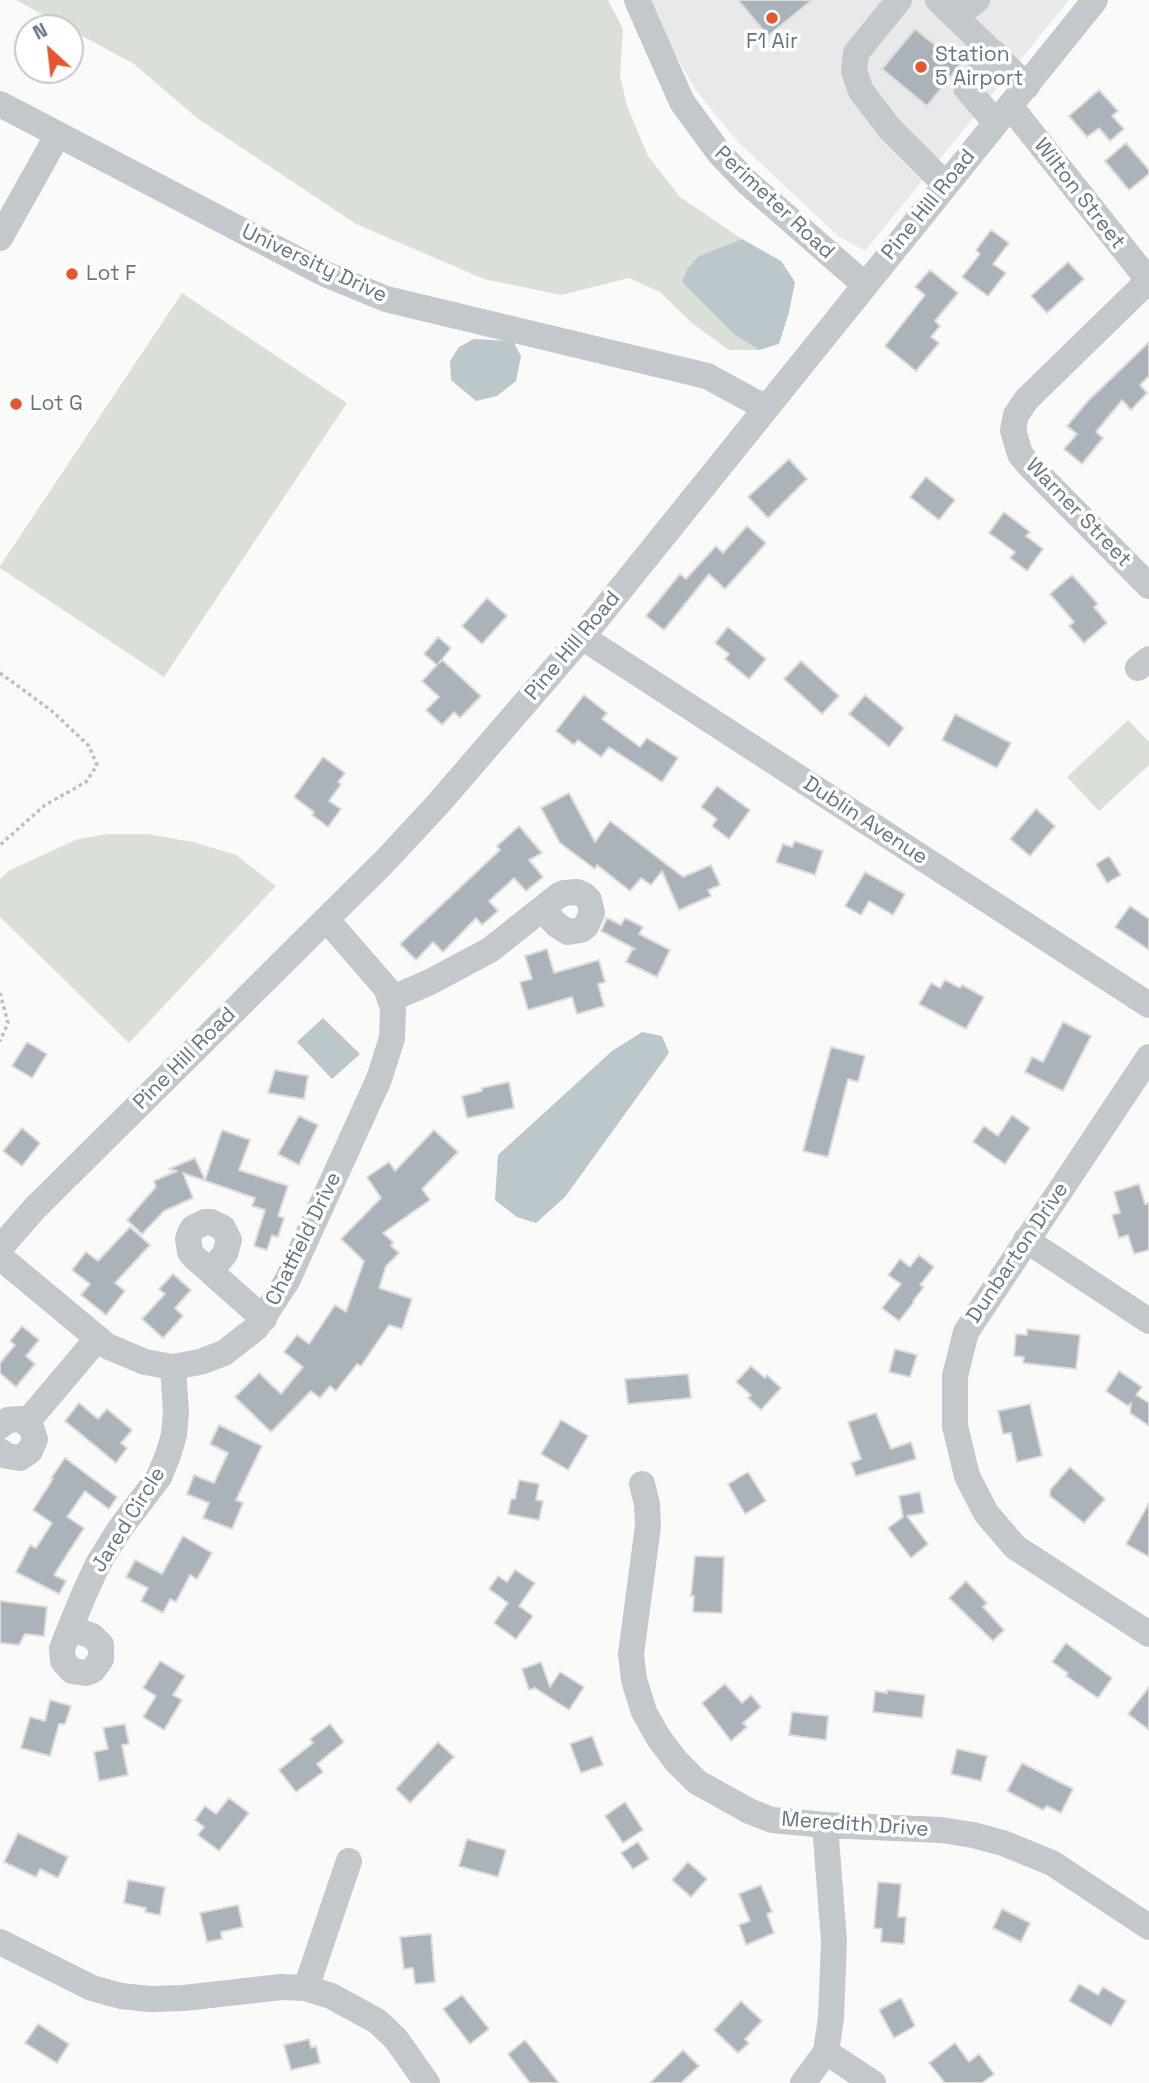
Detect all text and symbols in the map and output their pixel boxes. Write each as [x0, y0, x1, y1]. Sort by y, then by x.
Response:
marker: F1 Air [764, 10, 780, 26]
north arrow [14, 14, 84, 84]
text: N [29, 18, 51, 46]
place label: F1 Air [746, 29, 798, 55]
place label: Station 5 Airport [935, 42, 1023, 92]
marker: Station 5 Airport [913, 59, 929, 75]
street label: Wilton Street [1028, 134, 1130, 254]
street label: Perimeter Road [709, 141, 839, 265]
street label: Pine Hill Road [877, 145, 981, 265]
street label: University Drive [237, 219, 391, 309]
place label: Lot F [86, 261, 136, 287]
marker: Lot F [64, 266, 80, 282]
place label: Lot G [30, 391, 83, 417]
marker: Lot G [8, 396, 24, 412]
street label: Warner Street [1020, 454, 1136, 572]
street label: Pine Hill Road [520, 586, 626, 706]
street label: Dublin Avenue [798, 771, 932, 871]
street label: Pine Hill Road [128, 1002, 242, 1116]
street label: Chatfield Drive [261, 1168, 347, 1310]
street label: Dunbarton Drive [962, 1178, 1074, 1328]
street label: Jared Circle [87, 1463, 171, 1577]
street label: Meredith Drive [781, 1807, 929, 1843]

